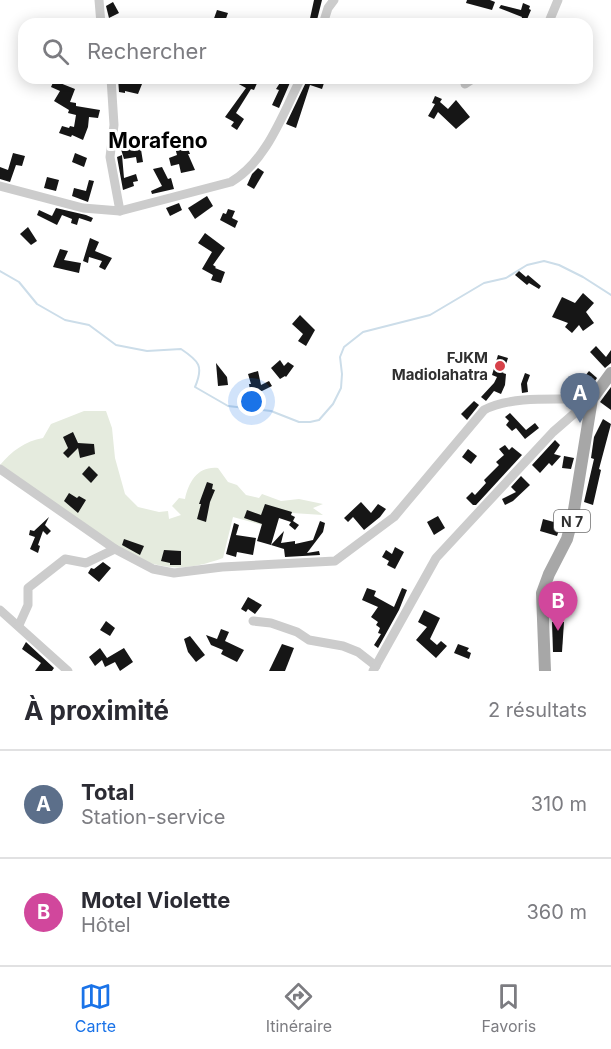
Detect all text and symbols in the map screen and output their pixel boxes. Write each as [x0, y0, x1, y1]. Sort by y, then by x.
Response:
search box [18, 18, 593, 84]
icon: search [39, 35, 72, 68]
text: Rechercher [87, 38, 207, 64]
district label: Morafeno [108, 128, 208, 153]
place label: FJKM Madiolahatra [392, 348, 488, 384]
marker: FJKM Madiolahatra [493, 359, 507, 373]
pin: A [560, 374, 600, 423]
your location [237, 387, 266, 416]
road number: N 7 [554, 510, 590, 532]
pin: B [538, 582, 578, 631]
text: À proximité [24, 695, 169, 726]
text: 2 résultats [488, 698, 587, 722]
text: Total [81, 779, 134, 805]
text: A [36, 792, 51, 816]
text: 310 m [531, 792, 587, 816]
text: Station-service [81, 805, 225, 829]
text: Motel Violette [81, 887, 230, 913]
text: B [37, 900, 50, 924]
text: 360 m [526, 900, 587, 924]
text: Hôtel [81, 913, 131, 937]
tab: Carte [75, 980, 116, 1036]
tab: Itinéraire [266, 980, 332, 1036]
tab: Favoris [482, 980, 536, 1036]

